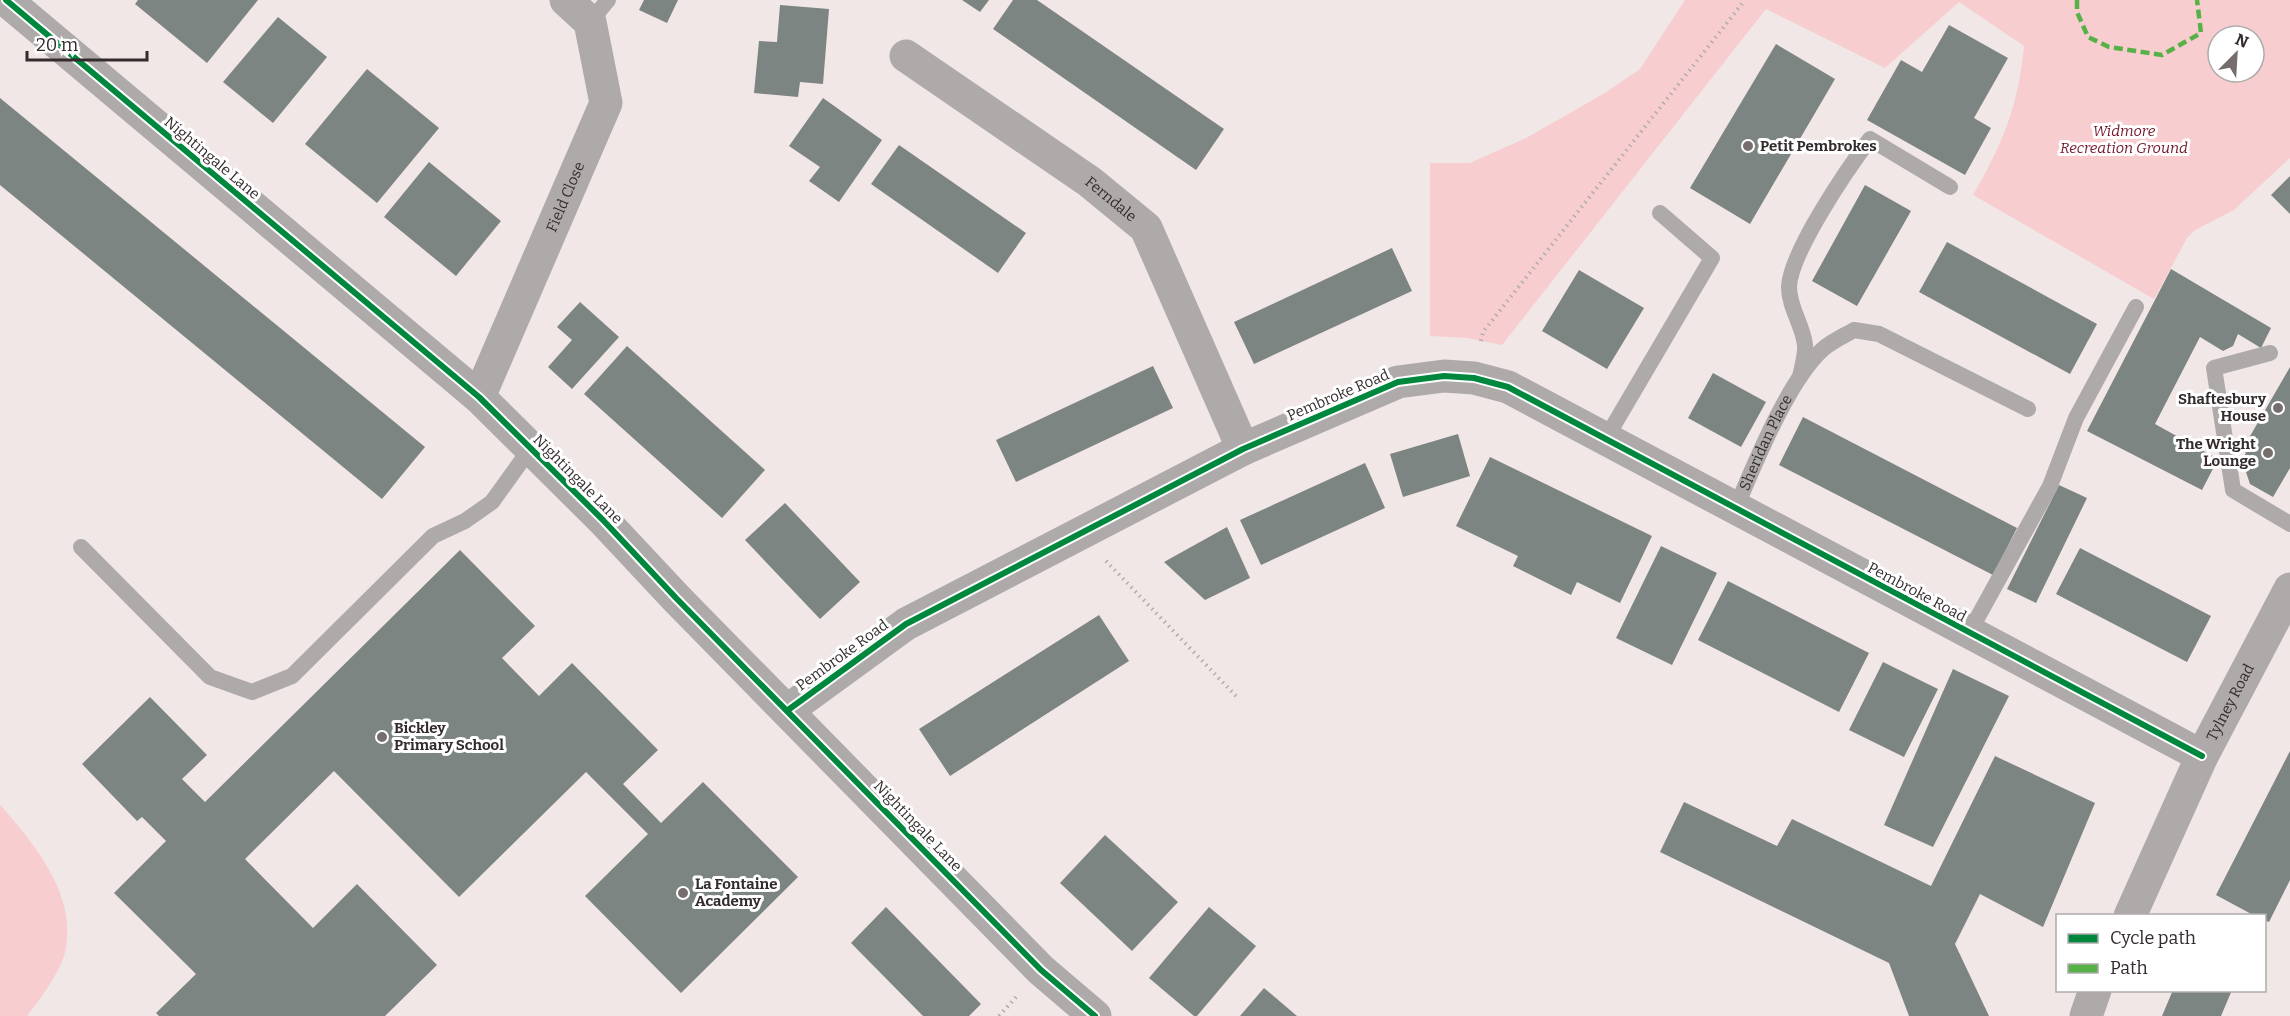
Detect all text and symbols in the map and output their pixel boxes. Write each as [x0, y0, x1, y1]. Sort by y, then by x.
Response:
scale bar [27, 24, 147, 62]
north arrow [2206, 24, 2266, 84]
text: N [2232, 30, 2251, 52]
text: 20 m [36, 34, 78, 56]
street label: Nightingale Lane [161, 113, 263, 203]
park label: Widmore Recreation Ground [2060, 122, 2188, 157]
place label: Petit Pembrokes [1760, 137, 1877, 155]
marker: Petit Pembrokes [1741, 139, 1755, 153]
street label: Field Close [542, 159, 589, 235]
street label: Ferndale [1081, 173, 1140, 226]
street label: Pembroke Road [1284, 365, 1392, 425]
place label: Shaftesbury House [2178, 390, 2267, 425]
street label: Sheridan Place [1735, 392, 1796, 493]
marker: Shaftesbury House [2271, 401, 2285, 415]
street label: Nightingale Lane [529, 430, 627, 528]
place label: The Wright Lounge [2176, 435, 2256, 470]
marker: The Wright Lounge [2261, 446, 2275, 460]
street label: Pembroke Road [1865, 558, 1970, 626]
street label: Pembroke Road [793, 616, 892, 694]
street label: Tylney Road [2203, 661, 2258, 744]
place label: Bickley Primary School [394, 719, 504, 754]
marker: Bickley Primary School [375, 730, 389, 744]
street label: Nightingale Lane [870, 777, 966, 875]
place label: La Fontaine Academy [695, 875, 777, 910]
marker: La Fontaine Academy [676, 886, 690, 900]
legend [2056, 914, 2266, 992]
text: Cycle path [2110, 927, 2196, 949]
text: Path [2110, 957, 2148, 979]

